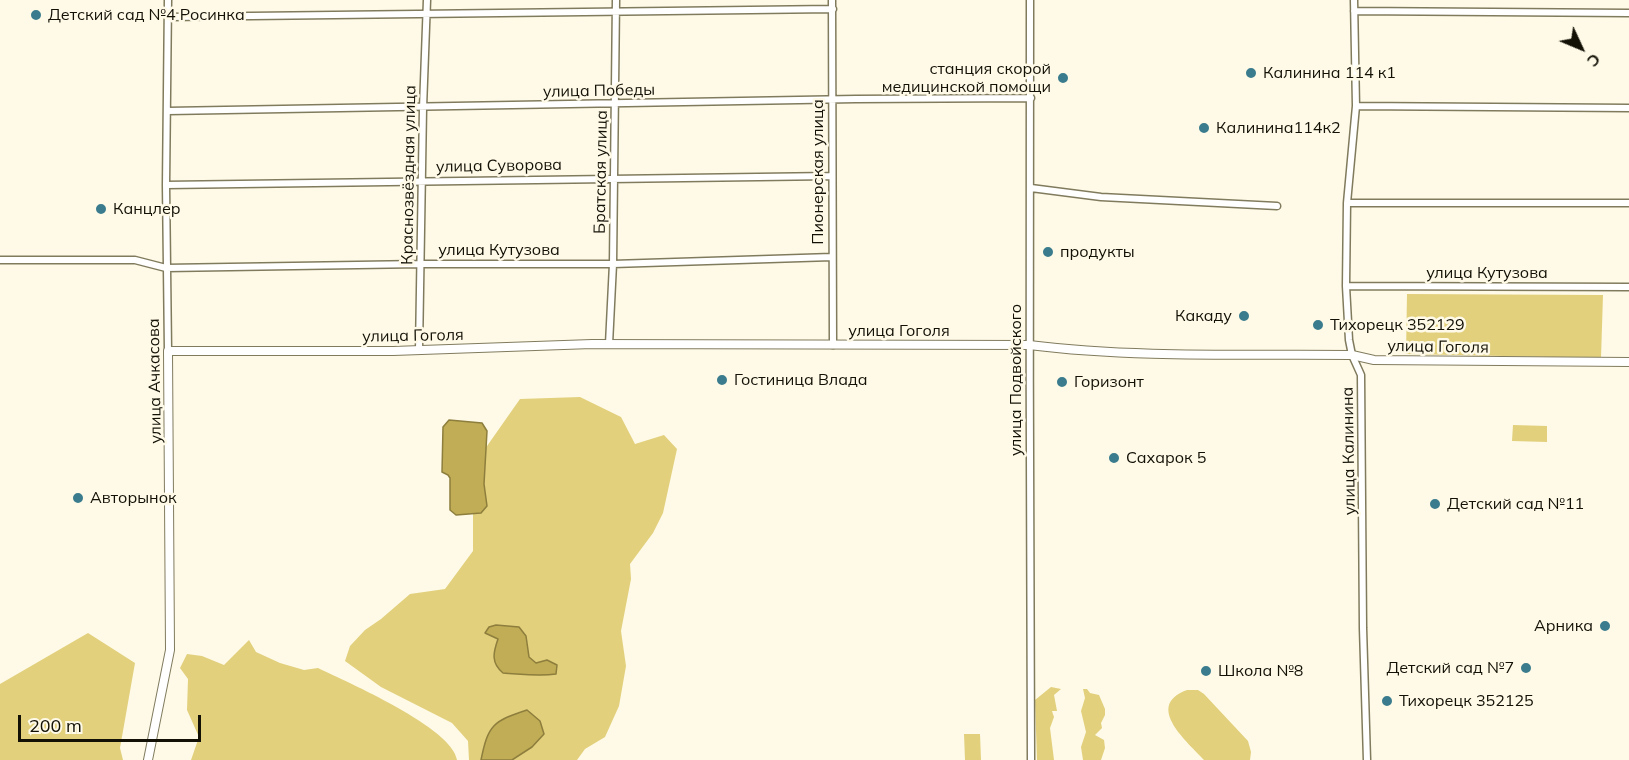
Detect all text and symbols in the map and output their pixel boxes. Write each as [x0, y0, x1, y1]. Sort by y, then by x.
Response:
place label: Детский сад №4 Росинка [48, 5, 245, 25]
marker: Детский сад №4 Росинка [29, 8, 43, 22]
north arrow [1551, 18, 1611, 78]
text: С [1583, 50, 1605, 71]
place label: станция скорой медицинской помощи [882, 59, 1051, 97]
place label: Калинина 114 к1 [1263, 63, 1396, 83]
marker: Калинина 114 к1 [1244, 66, 1258, 80]
marker: станция скорой медицинской помощи [1056, 71, 1070, 85]
street label: улица Победы [543, 80, 655, 102]
street label: Краснозвёздная улица [398, 85, 420, 265]
street label: Пионерская улица [808, 99, 828, 245]
street label: Братская улица [590, 110, 612, 234]
place label: Калинина114к2 [1216, 118, 1341, 138]
marker: Калинина114к2 [1197, 121, 1211, 135]
street label: улица Суворова [436, 155, 562, 177]
place label: Канцлер [113, 199, 181, 219]
marker: Канцлер [94, 202, 108, 216]
street label: улица Кутузова [438, 240, 560, 260]
place label: продукты [1060, 242, 1135, 262]
marker: продукты [1041, 245, 1055, 259]
street label: улица Кутузова [1426, 263, 1548, 283]
street label: улица Подвойского [1006, 304, 1026, 456]
place label: Какаду [1175, 306, 1232, 326]
marker: Какаду [1237, 309, 1251, 323]
place label: Тихорецк 352129 [1330, 315, 1465, 335]
street label: улица Ачкасова [144, 318, 166, 444]
marker: Тихорецк 352129 [1311, 318, 1325, 332]
street label: улица Гоголя [848, 321, 950, 341]
street label: улица Гоголя [362, 326, 464, 346]
street label: улица Гоголя [1387, 337, 1489, 357]
place label: Гостиница Влада [734, 370, 867, 390]
place label: Горизонт [1074, 372, 1144, 392]
marker: Гостиница Влада [715, 373, 729, 387]
marker: Горизонт [1055, 375, 1069, 389]
street label: улица Калинина [1338, 387, 1360, 515]
place label: Сахарок 5 [1126, 448, 1206, 468]
marker: Сахарок 5 [1107, 451, 1121, 465]
place label: Авторынок [90, 488, 177, 508]
marker: Авторынок [71, 491, 85, 505]
place label: Детский сад №11 [1447, 494, 1584, 514]
marker: Детский сад №11 [1428, 497, 1442, 511]
place label: Арника [1534, 616, 1593, 636]
marker: Арника [1598, 619, 1612, 633]
place label: Детский сад №7 [1386, 658, 1514, 678]
place label: Школа №8 [1218, 661, 1303, 681]
marker: Детский сад №7 [1519, 661, 1533, 675]
marker: Школа №8 [1199, 664, 1213, 678]
place label: Тихорецк 352125 [1399, 691, 1534, 711]
marker: Тихорецк 352125 [1380, 694, 1394, 708]
scale bar [21, 703, 204, 741]
text: 200 m [29, 714, 82, 737]

